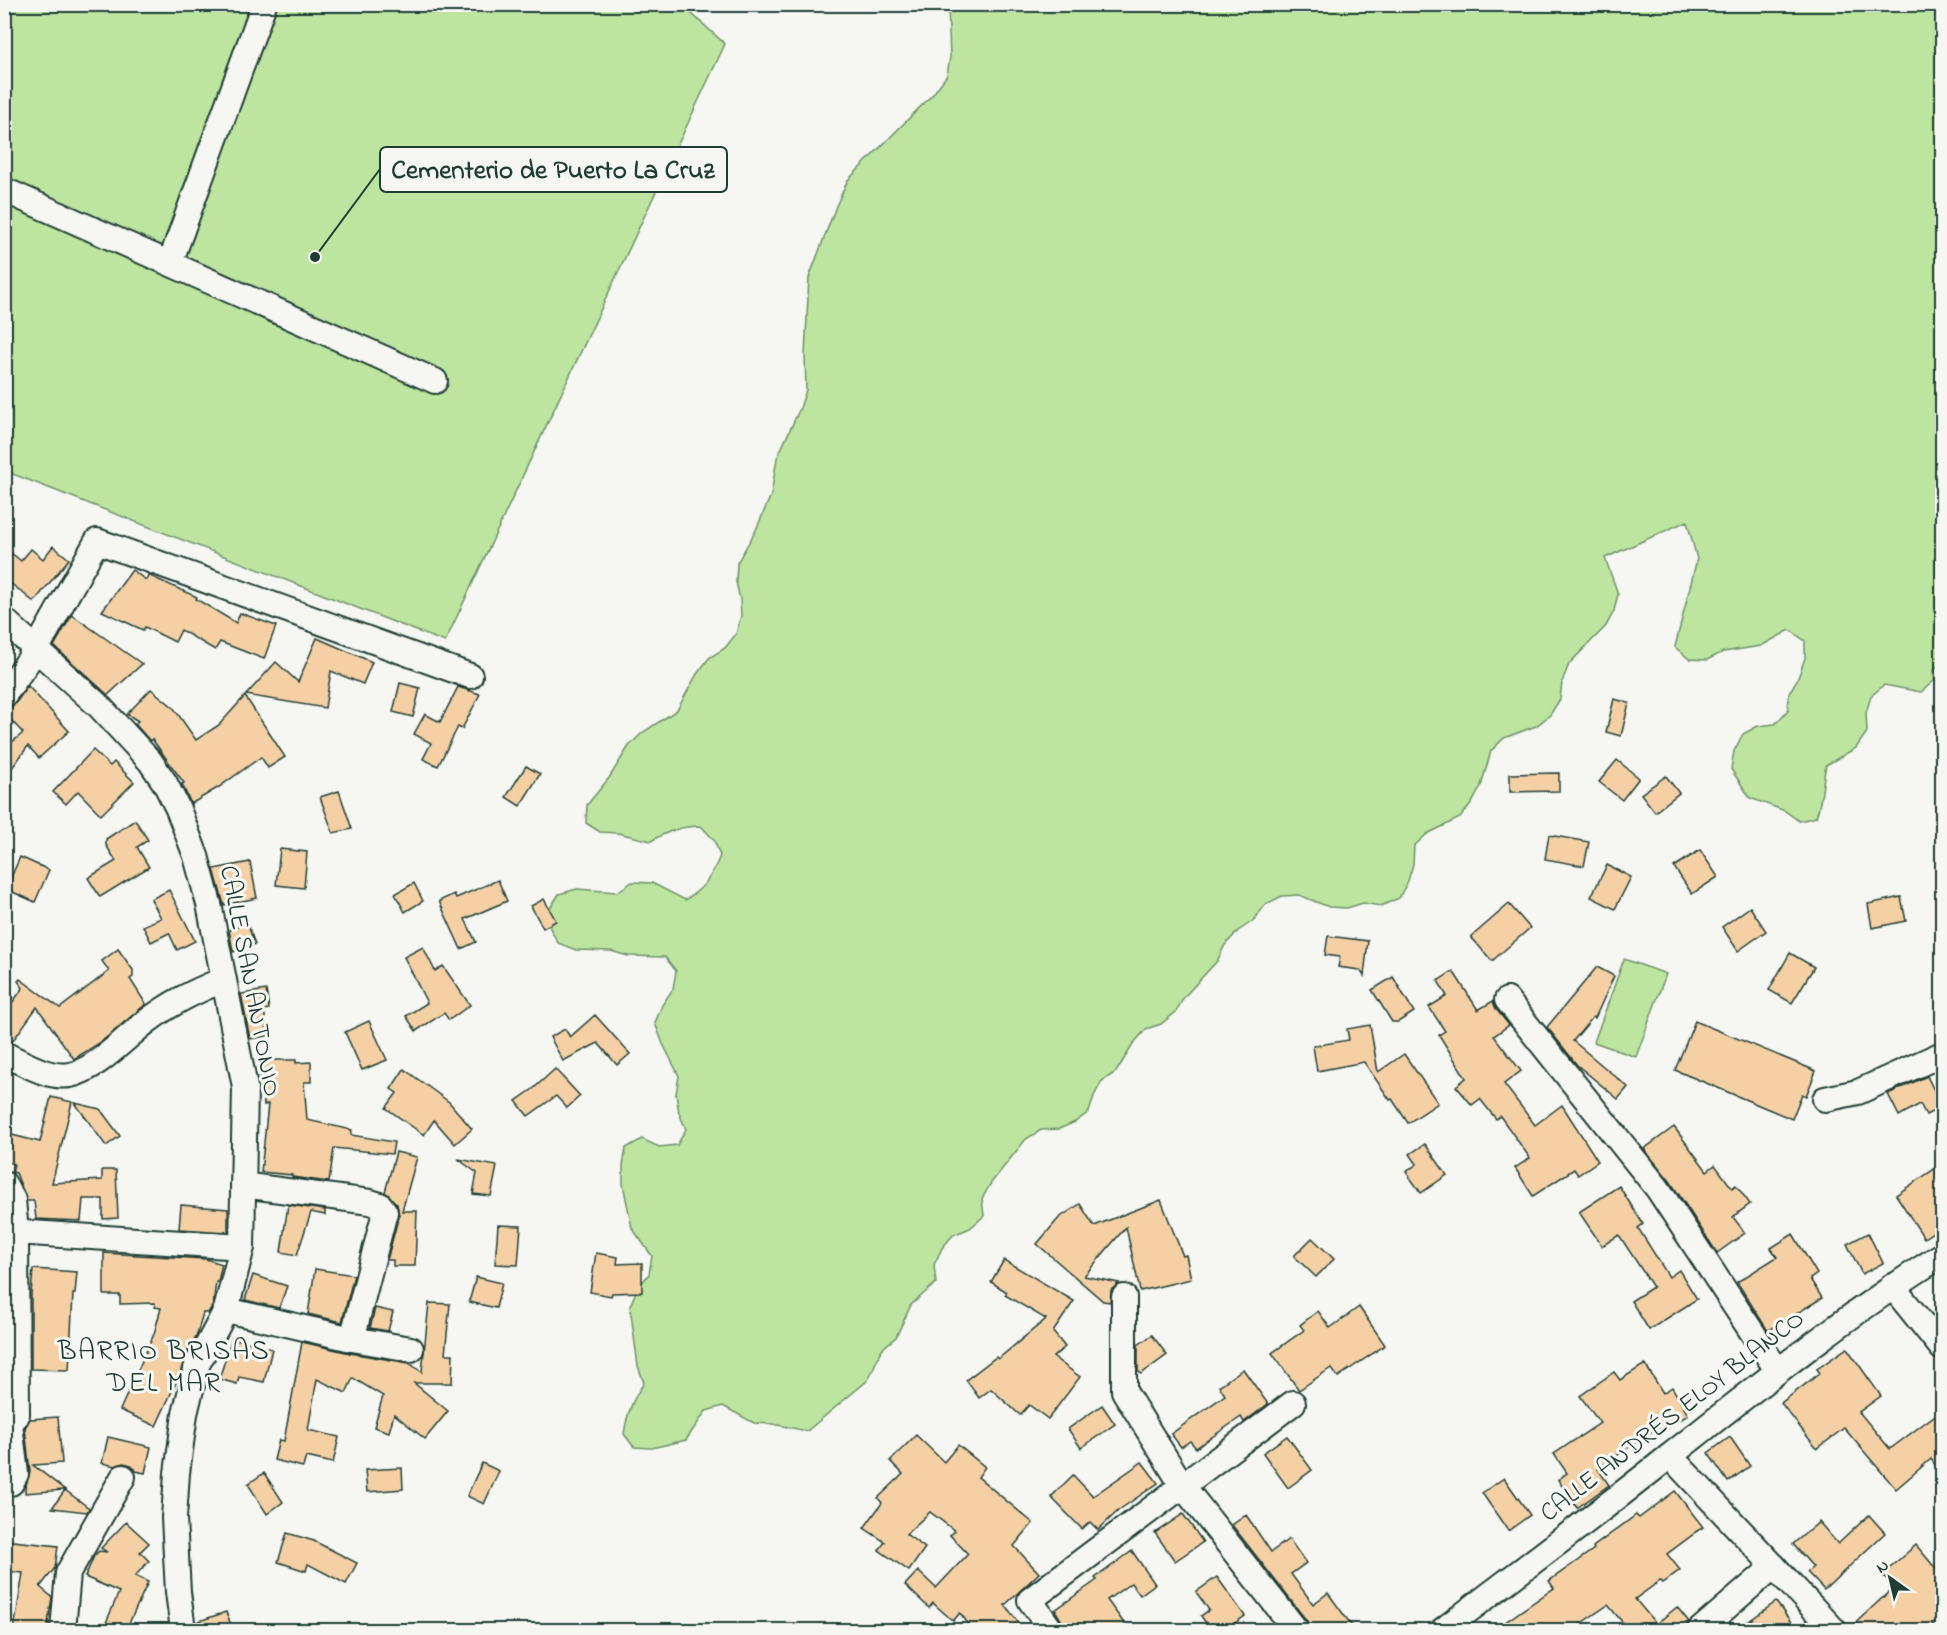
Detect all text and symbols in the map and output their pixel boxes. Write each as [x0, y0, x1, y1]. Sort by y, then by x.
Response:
callout: Cementerio de Puerto La Cruz [380, 147, 727, 192]
text: Cementerio de Puerto La Cruz [391, 152, 715, 191]
street label: CALLE SAN ANTONIO [208, 862, 290, 1100]
street label: CALLE ANDRÉS ELOY BLANCO [1533, 1302, 1813, 1532]
district label: BARRIO BRISAS DEL MAR [57, 1332, 270, 1405]
north arrow [1860, 1548, 1920, 1608]
text: N [1872, 1554, 1894, 1580]

